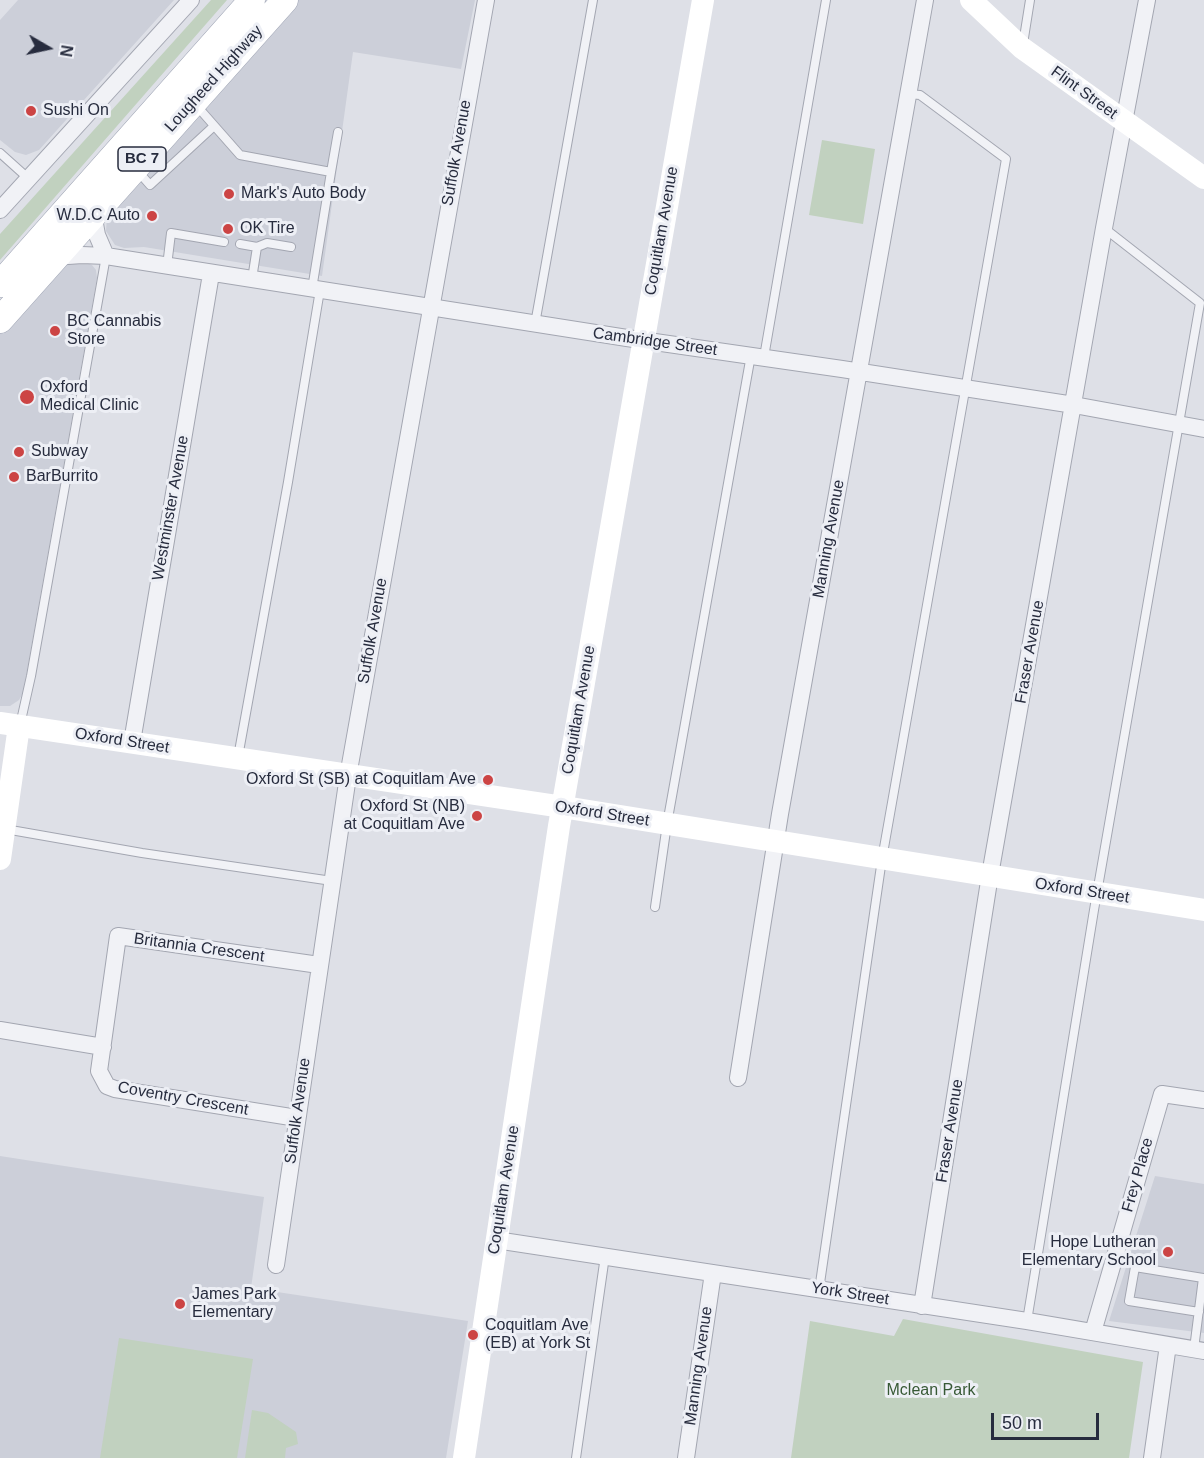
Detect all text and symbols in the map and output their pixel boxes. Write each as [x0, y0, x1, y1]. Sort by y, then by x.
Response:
north arrow [18, 18, 78, 78]
street label: Lougheed Highway [161, 22, 267, 136]
text: N [57, 44, 76, 58]
street label: Flint Street [1047, 62, 1121, 124]
street label: Suffolk Avenue [438, 99, 476, 207]
place label: Sushi On [43, 101, 109, 121]
marker: Sushi On [24, 104, 38, 118]
road number: BC 7 [118, 147, 166, 171]
street label: Coquitlam Avenue [641, 165, 683, 297]
place label: Mark's Auto Body [241, 184, 366, 204]
marker: Mark's Auto Body [222, 187, 236, 201]
place label: W.D.C Auto [56, 206, 140, 226]
marker: W.D.C Auto [145, 209, 159, 223]
place label: OK Tire [240, 219, 295, 239]
marker: OK Tire [221, 222, 235, 236]
place label: BC Cannabis Store [67, 312, 161, 350]
marker: BC Cannabis Store [48, 324, 62, 338]
street label: Cambridge Street [592, 324, 718, 360]
place label: Oxford Medical Clinic [40, 378, 139, 416]
marker: Oxford Medical Clinic [18, 388, 36, 406]
street label: Westminster Avenue [149, 434, 193, 582]
place label: Subway [31, 442, 88, 462]
marker: Subway [12, 445, 26, 459]
place label: BarBurrito [26, 467, 98, 487]
marker: BarBurrito [7, 470, 21, 484]
street label: Manning Avenue [809, 478, 849, 600]
street label: Suffolk Avenue [354, 577, 392, 685]
street label: Fraser Avenue [1011, 599, 1049, 705]
street label: Coquitlam Avenue [558, 644, 600, 776]
street label: Oxford Street [74, 724, 170, 758]
place label: Oxford St (SB) at Coquitlam Ave [246, 770, 476, 790]
marker: Oxford St (SB) at Coquitlam Ave [481, 773, 495, 787]
place label: Oxford St (NB) at Coquitlam Ave [343, 797, 465, 835]
street label: Oxford Street [554, 797, 650, 831]
marker: Oxford St (NB) at Coquitlam Ave [470, 809, 484, 823]
street label: Oxford Street [1034, 874, 1130, 908]
street label: Britannia Crescent [132, 929, 266, 967]
street label: Suffolk Avenue [281, 1057, 315, 1165]
street label: Coventry Crescent [116, 1078, 250, 1120]
street label: Fraser Avenue [932, 1078, 968, 1184]
street label: Coquitlam Avenue [484, 1124, 524, 1256]
street label: Frey Place [1118, 1136, 1158, 1214]
place label: Hope Lutheran Elementary School [1022, 1233, 1156, 1271]
marker: Hope Lutheran Elementary School [1161, 1245, 1175, 1259]
street label: York Street [810, 1278, 890, 1310]
place label: James Park Elementary [192, 1285, 276, 1323]
marker: James Park Elementary [173, 1297, 187, 1311]
street label: Manning Avenue [681, 1305, 717, 1427]
place label: Coquitlam Ave (EB) at York St [485, 1316, 590, 1354]
marker: Coquitlam Ave (EB) at York St [466, 1328, 480, 1342]
park label: Mclean Park [887, 1381, 975, 1401]
scale bar [994, 1401, 1102, 1439]
text: 50 m [1002, 1413, 1042, 1433]

